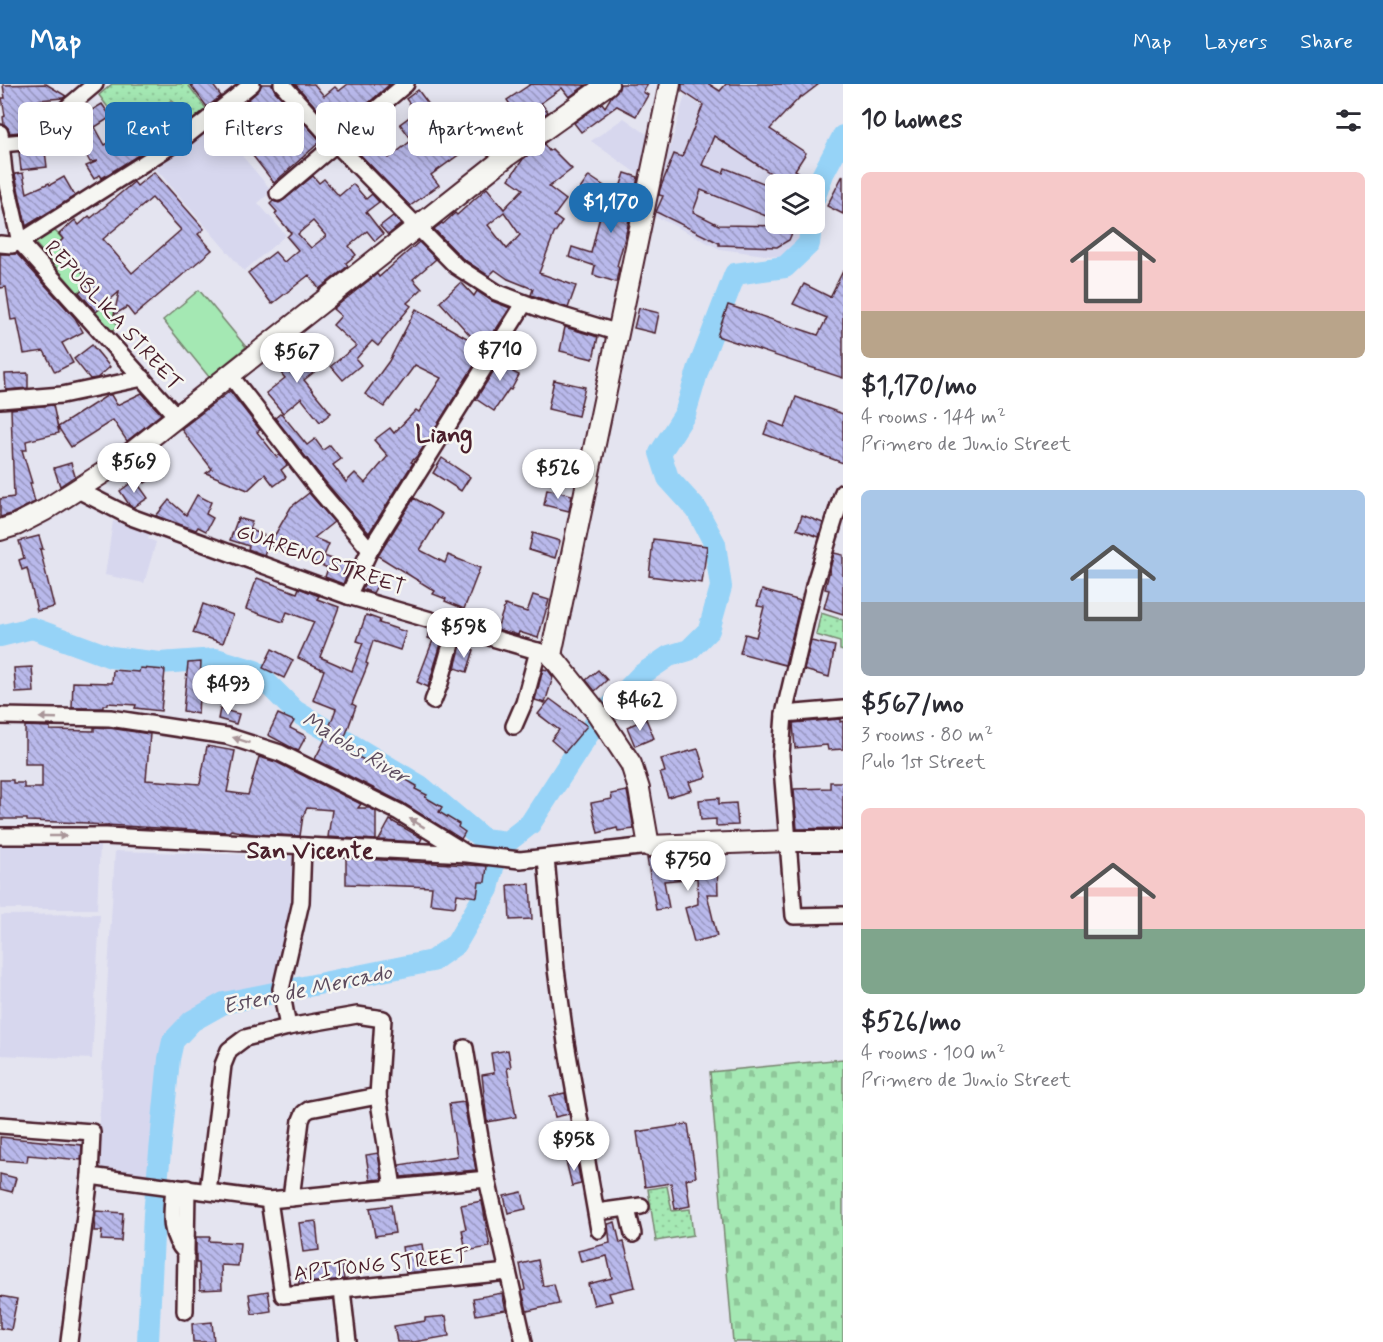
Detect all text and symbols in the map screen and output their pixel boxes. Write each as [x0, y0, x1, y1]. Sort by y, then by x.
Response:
text: Map [30, 24, 81, 61]
text: Map [1133, 28, 1171, 56]
text: Layers [1204, 28, 1267, 56]
text: Share [1300, 28, 1353, 56]
chip: Buy [18, 102, 93, 156]
chip: Rent [105, 102, 192, 156]
chip: Filters [204, 102, 304, 156]
chip: New [316, 102, 396, 156]
chip: Apartment [408, 102, 545, 156]
text: 10 homes [861, 103, 962, 137]
icon: filters [1332, 104, 1365, 137]
map controls [765, 174, 825, 234]
button: layers [765, 174, 825, 234]
pin: $1,170 [562, 183, 660, 234]
text: $1,170 [583, 189, 639, 216]
icon: home [1059, 211, 1167, 319]
street label: REPUBLIKA STREET [38, 234, 188, 397]
pin: $710 [464, 331, 536, 382]
pin: $567 [261, 333, 333, 384]
text: $710 [478, 337, 522, 364]
text: $567 [274, 339, 320, 366]
text: $1,170/mo [861, 370, 977, 404]
text: 4 rooms · 144 m² [861, 404, 1006, 431]
district label: Liang [416, 420, 472, 454]
text: Primero de Junio Street [861, 431, 1071, 458]
pin: $569 [98, 443, 170, 494]
text: $569 [111, 449, 157, 476]
pin: $526 [522, 449, 594, 500]
text: $526 [536, 455, 580, 482]
street label: GUARENO STREET [232, 518, 409, 602]
icon: home [1059, 529, 1167, 637]
pin: $598 [428, 608, 500, 659]
text: $598 [441, 614, 487, 641]
pin: $493 [192, 665, 264, 716]
text: $493 [206, 671, 250, 698]
pin: $462 [604, 681, 676, 732]
text: $462 [617, 687, 663, 714]
text: $567/mo [861, 688, 964, 722]
water label: Malolos River [297, 706, 416, 793]
one-way arrow [38, 714, 57, 723]
text: 3 rooms · 80 m² [861, 722, 993, 749]
one-way arrow [232, 735, 250, 744]
text: Pulo 1st Street [861, 749, 986, 776]
one-way arrow [409, 818, 425, 829]
one-way arrow [49, 831, 68, 841]
district label: San Vicente [247, 836, 374, 867]
pin: $750 [652, 841, 724, 892]
text: $750 [665, 847, 711, 874]
icon: home [1059, 847, 1167, 955]
water label: Estero de Mercado [220, 958, 395, 1022]
text: $526/mo [861, 1006, 961, 1040]
text: 4 rooms · 100 m² [861, 1040, 1005, 1067]
text: Primero de Junio Street [861, 1067, 1071, 1094]
pin: $958 [538, 1121, 610, 1172]
text: $958 [552, 1127, 596, 1154]
street label: APITONG STREET [292, 1242, 471, 1288]

